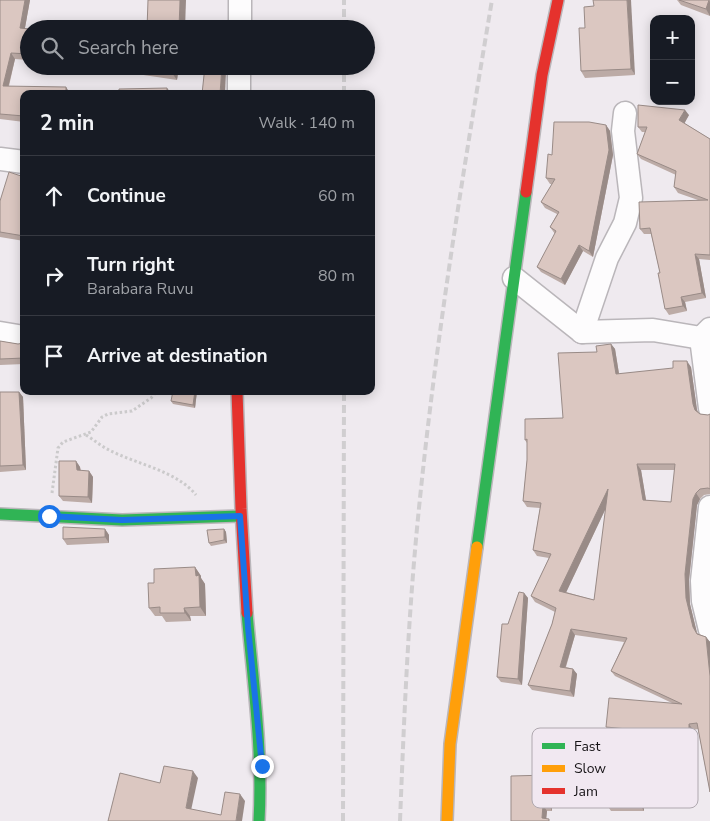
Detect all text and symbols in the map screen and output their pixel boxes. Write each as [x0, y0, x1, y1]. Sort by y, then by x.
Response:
map controls [650, 15, 695, 105]
button: + [650, 15, 695, 60]
search box [20, 20, 375, 75]
icon: search [38, 34, 66, 62]
text: Search here [78, 35, 179, 61]
button: − [650, 60, 695, 105]
text: 2 min [40, 109, 94, 137]
text: Walk · 140 m [259, 112, 355, 134]
icon: ahead [40, 182, 68, 210]
text: Continue [87, 183, 166, 209]
text: 60 m [318, 185, 355, 207]
text: Turn right [87, 252, 174, 278]
icon: right [40, 262, 68, 290]
text: 80 m [318, 265, 355, 287]
text: Barabara Ruvu [87, 278, 193, 300]
icon: arrive [40, 342, 68, 370]
text: Arrive at destination [87, 343, 268, 369]
route start [38, 505, 61, 528]
legend [532, 728, 698, 808]
text: Fast [574, 737, 600, 756]
route end [251, 755, 274, 778]
text: Slow [574, 759, 606, 778]
text: Jam [573, 782, 598, 801]

